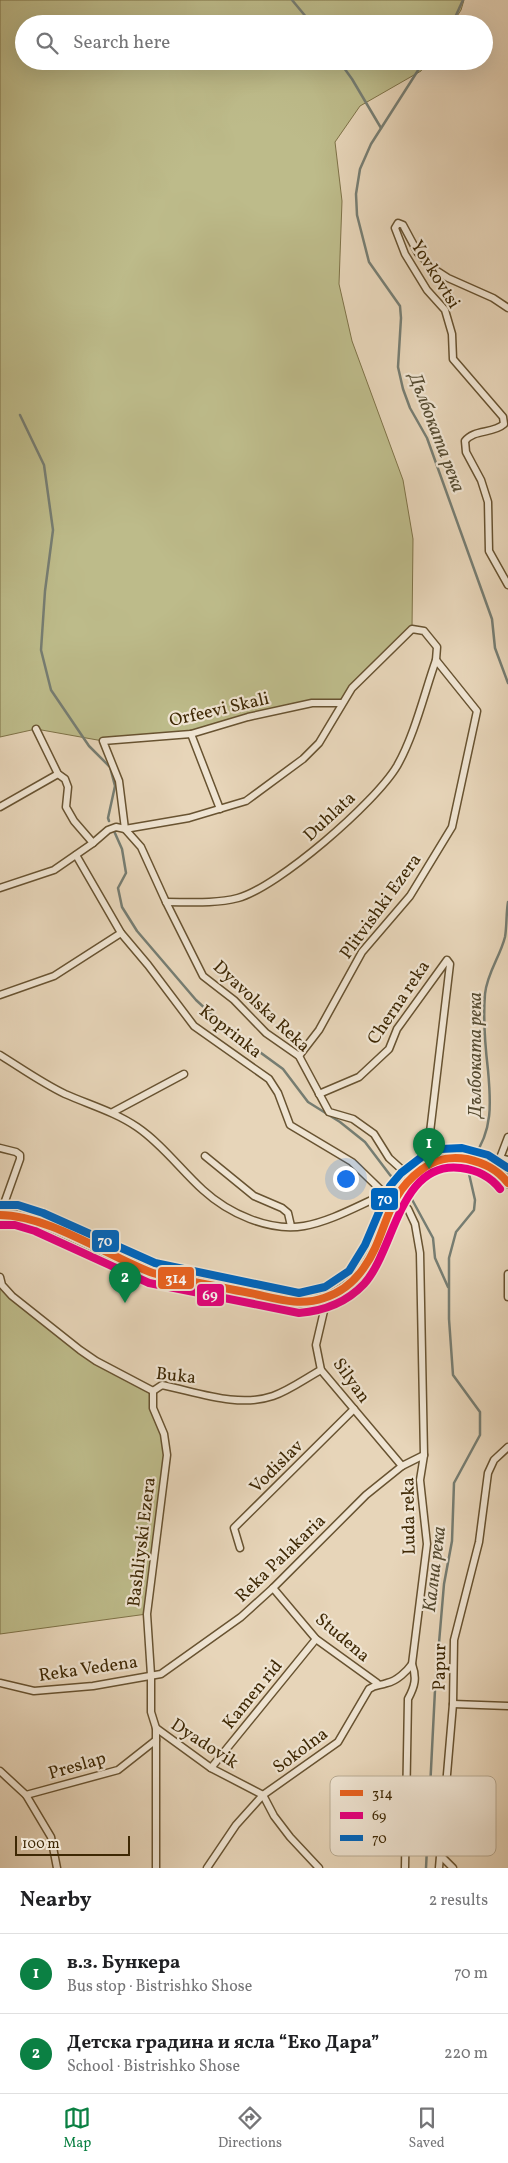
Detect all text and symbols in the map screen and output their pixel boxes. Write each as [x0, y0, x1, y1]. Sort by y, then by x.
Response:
search box [15, 15, 493, 70]
icon: search [33, 29, 61, 57]
text: Search here [73, 30, 170, 56]
street label: Yovkovtsi [404, 236, 466, 314]
water label: Дълбоката река [401, 367, 471, 496]
street label: Orfeevi Skali [167, 687, 272, 734]
street label: Duhlata [298, 786, 362, 848]
street label: Plitvishki Ezera [334, 849, 428, 965]
street label: Dyavolska Reka [207, 955, 315, 1059]
street label: Cherna reka [362, 956, 437, 1050]
water label: Дълбоката река [463, 992, 489, 1120]
street label: Koprinka [193, 1000, 267, 1065]
pin: 1 [413, 1128, 445, 1169]
your location [333, 1166, 359, 1192]
line badge: 70 [370, 1187, 399, 1211]
text: 70 [378, 1191, 393, 1210]
line badge: 70 [91, 1229, 120, 1253]
text: 70 [98, 1233, 113, 1252]
pin: 2 [109, 1262, 141, 1303]
line badge: 314 [157, 1266, 195, 1290]
text: 314 [165, 1270, 187, 1289]
line badge: 69 [196, 1283, 225, 1307]
text: 69 [202, 1287, 218, 1306]
street label: Silyan [326, 1353, 376, 1409]
street label: Buka [155, 1362, 197, 1391]
street label: Vodislav [245, 1434, 310, 1500]
street label: Bashliyski Ezera [122, 1476, 163, 1609]
street label: Luda reka [396, 1477, 423, 1555]
street label: Reka Palakaria [230, 1509, 332, 1609]
water label: Кална река [417, 1525, 453, 1614]
street label: Studena [309, 1608, 375, 1669]
street label: Papur [428, 1643, 453, 1691]
street label: Reka Vedena [37, 1650, 139, 1689]
street label: Kamen rid [217, 1655, 289, 1735]
street label: Dyadovik [165, 1713, 243, 1776]
street label: Sokolna [268, 1722, 334, 1780]
street label: Preslap [46, 1746, 109, 1787]
legend [330, 1776, 496, 1856]
text: 314 [372, 1785, 393, 1804]
text: 69 [372, 1807, 386, 1826]
text: 70 [372, 1830, 387, 1849]
scale bar [15, 1833, 130, 1856]
text: 100 m [22, 1835, 60, 1854]
text: Nearby [20, 1886, 91, 1915]
text: 2 results [429, 1890, 488, 1912]
text: в.з. Бункера [67, 1950, 180, 1976]
text: 1 [33, 1963, 39, 1985]
text: 70 m [454, 1963, 488, 1985]
text: Bus stop · Bistrishko Shose [67, 1976, 252, 1998]
text: Детска градина и ясла “Еко Дара” [67, 2030, 379, 2056]
text: 2 [32, 2043, 40, 2065]
text: 220 m [444, 2043, 488, 2065]
text: School · Bistrishko Shose [67, 2056, 240, 2078]
tab: Map [63, 2104, 91, 2153]
tab: Directions [218, 2104, 282, 2153]
tab: Saved [409, 2104, 445, 2153]

